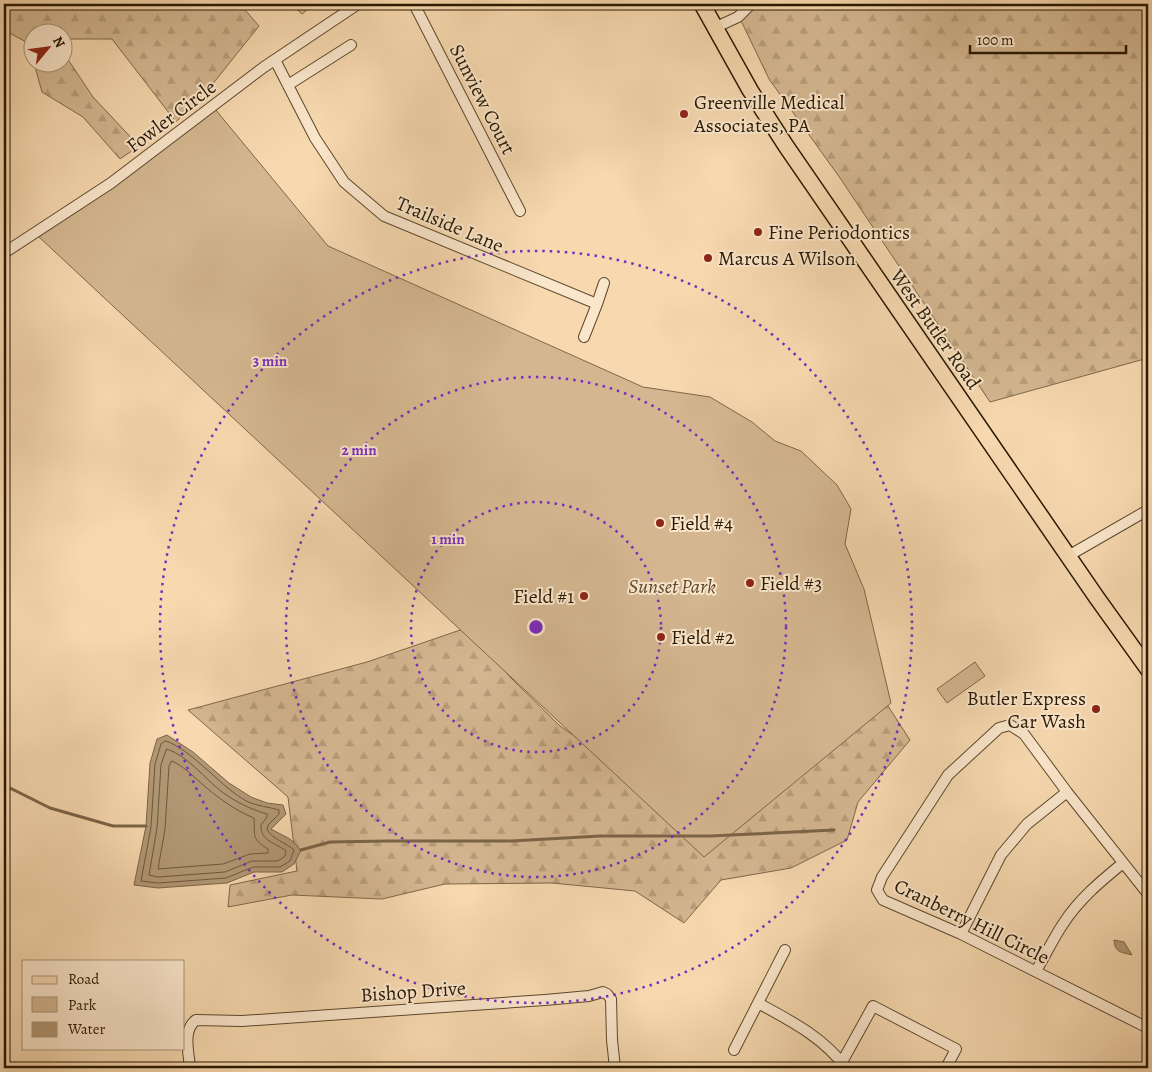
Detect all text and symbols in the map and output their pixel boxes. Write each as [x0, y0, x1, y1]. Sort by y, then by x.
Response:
north arrow [22, 22, 72, 72]
scale bar [970, 22, 1126, 54]
text: 100 m [977, 30, 1014, 50]
text: N [48, 33, 70, 51]
street label: Sunview Court [443, 39, 522, 159]
street label: Fowler Circle [121, 74, 222, 159]
place label: Greenville Medical Associates, PA [693, 89, 845, 139]
marker: Greenville Medical Associates, PA [678, 108, 690, 120]
street label: Trailside Lane [392, 190, 508, 259]
place label: Fine Periodontics [768, 219, 910, 246]
marker: Fine Periodontics [752, 226, 764, 238]
place label: Marcus A Wilson [718, 245, 856, 272]
marker: Marcus A Wilson [702, 252, 714, 264]
street label: West Butler Road [883, 263, 987, 395]
text: 3 min [253, 351, 288, 371]
text: 2 min [341, 440, 377, 460]
place label: Field #4 [670, 510, 733, 537]
marker: Field #4 [654, 517, 666, 529]
text: 1 min [431, 529, 465, 549]
place label: Field #3 [760, 570, 822, 597]
park label: Sunset Park [628, 573, 716, 600]
marker: Field #3 [744, 577, 756, 589]
place label: Field #1 [513, 583, 574, 610]
marker: Field #1 [578, 590, 590, 602]
centre of rings [527, 618, 545, 636]
place label: Field #2 [671, 624, 735, 651]
marker: Field #2 [655, 631, 667, 643]
place label: Butler Express Car Wash [967, 685, 1086, 735]
marker: Butler Express Car Wash [1090, 703, 1102, 715]
street label: Cranberry Hill Circle [890, 872, 1054, 971]
legend [22, 960, 185, 1050]
text: Road [68, 969, 100, 989]
street label: Bishop Drive [359, 974, 467, 1009]
text: Park [68, 995, 97, 1015]
text: Water [67, 1019, 105, 1039]

